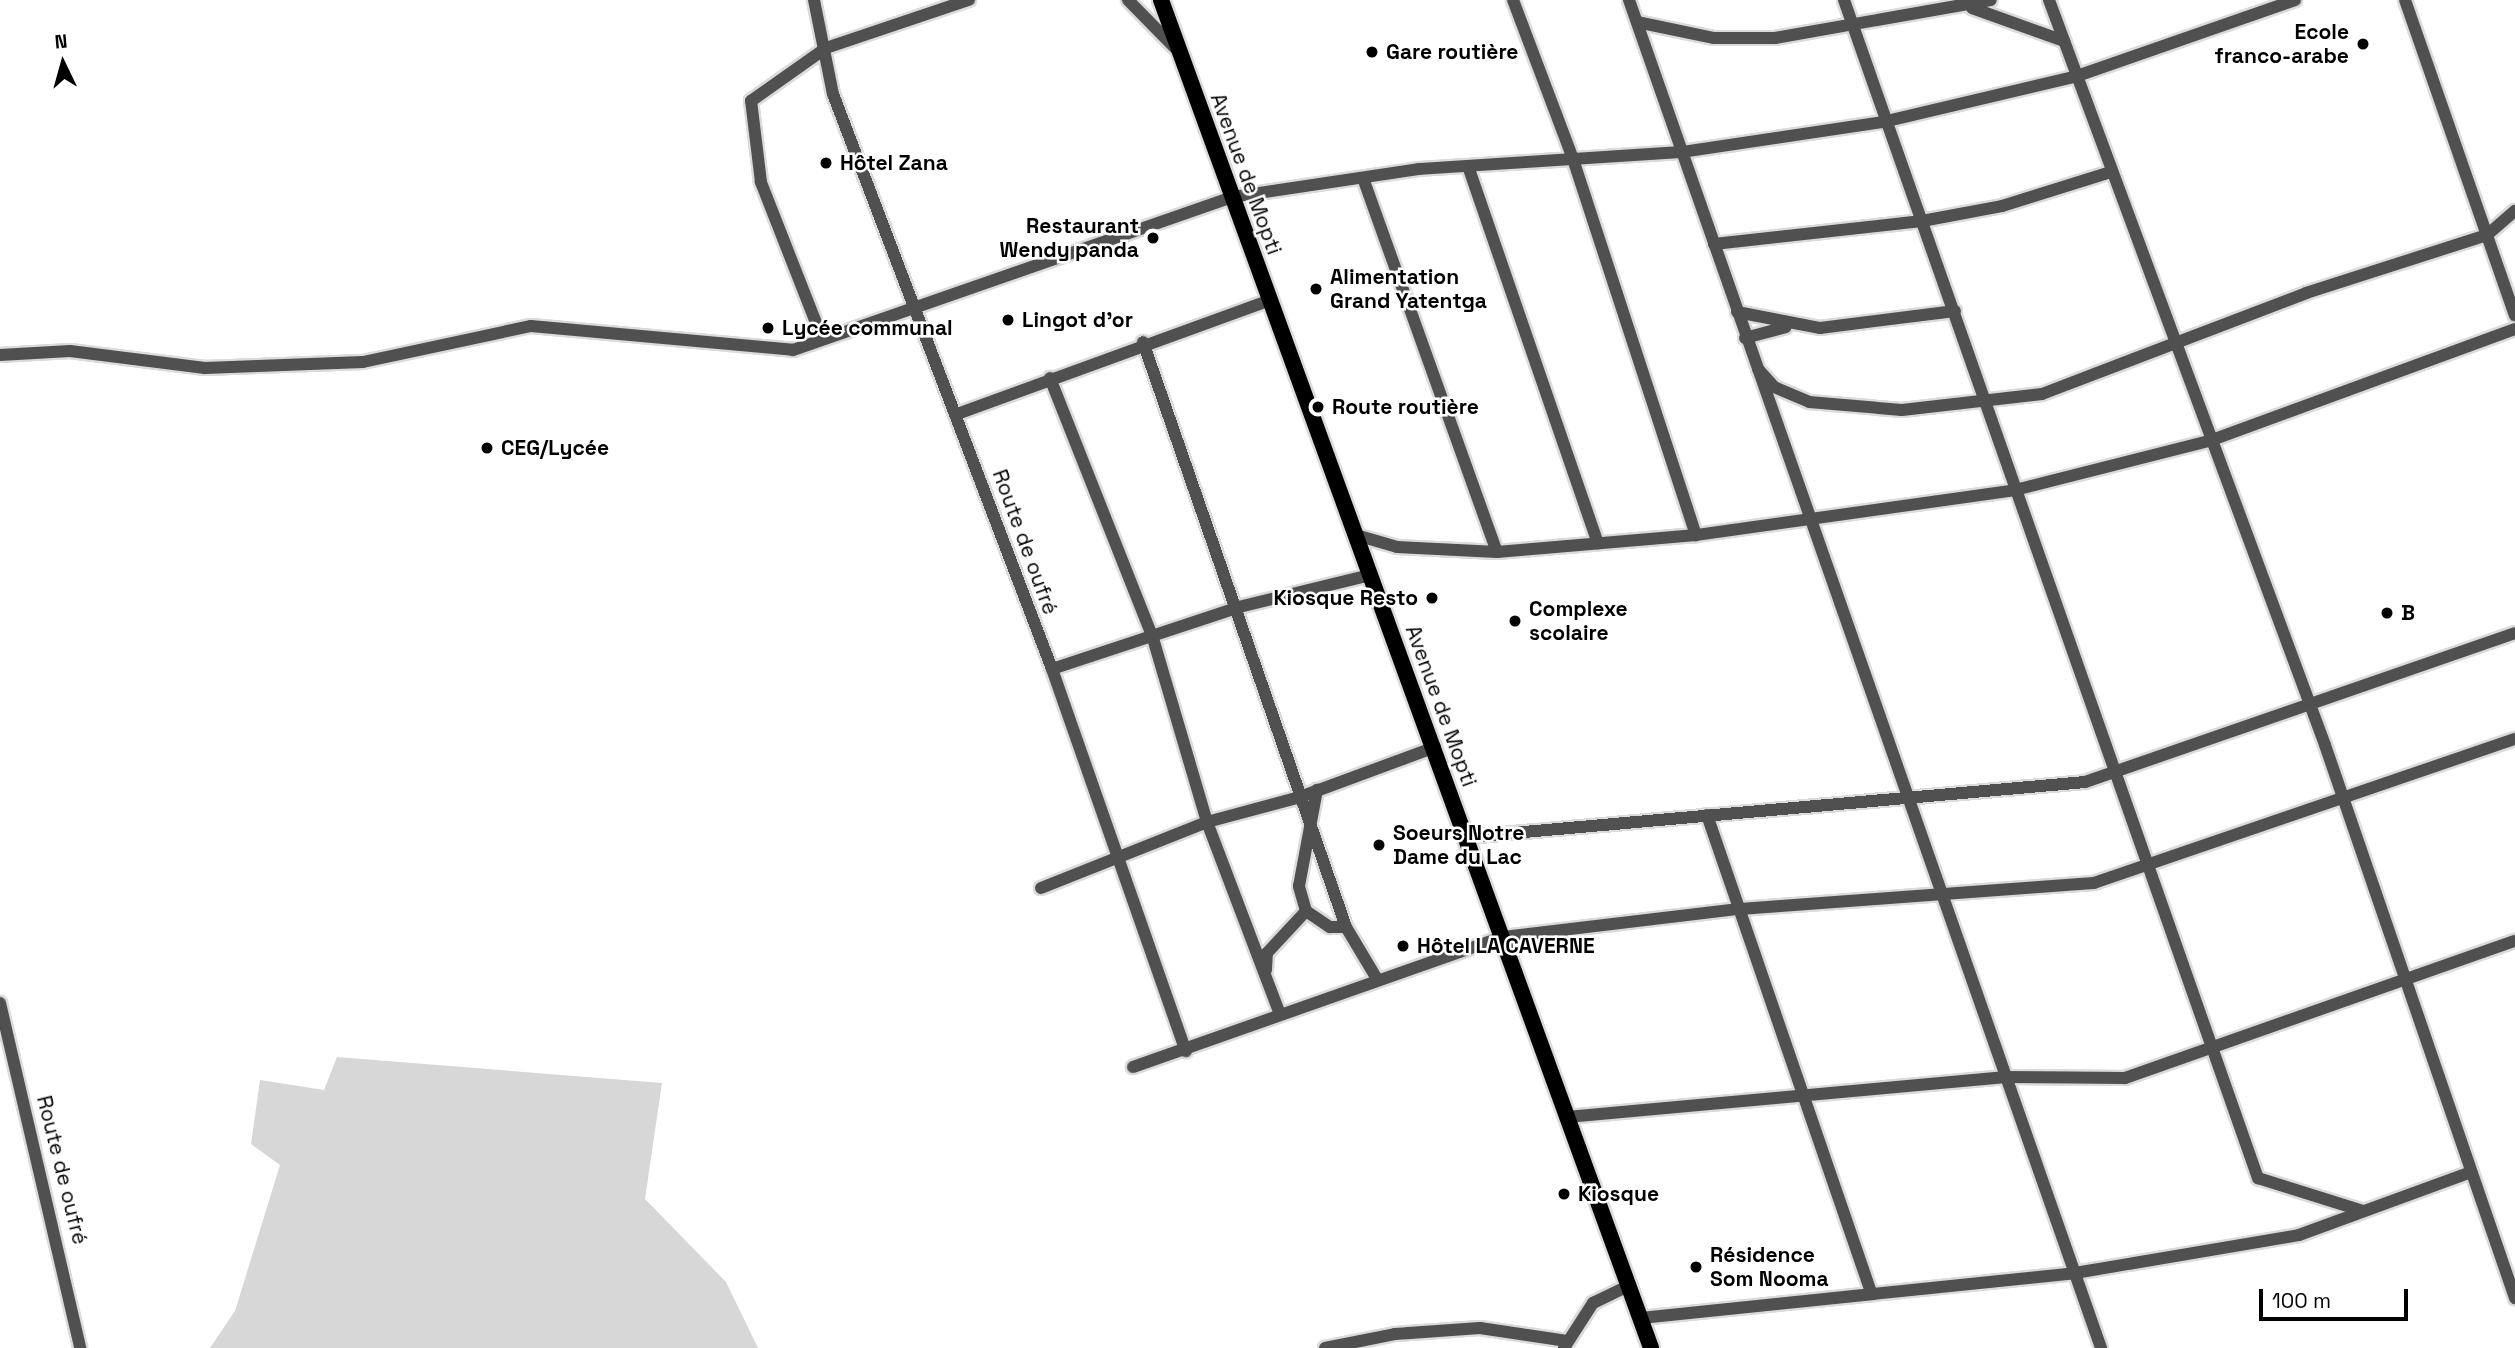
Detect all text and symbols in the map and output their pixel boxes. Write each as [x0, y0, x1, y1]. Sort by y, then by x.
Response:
place label: Ecole franco-arabe [2215, 19, 2349, 69]
north arrow [28, 28, 98, 98]
text: N [54, 29, 69, 55]
marker: Ecole franco-arabe [2355, 36, 2371, 52]
place label: Gare routière [1386, 39, 1518, 65]
marker: Gare routière [1364, 44, 1380, 60]
street label: Avenue de Mopti [1205, 90, 1287, 258]
place label: Hôtel Zana [840, 150, 948, 176]
marker: Hôtel Zana [818, 155, 834, 171]
place label: Restaurant Wendy panda [1000, 213, 1139, 263]
marker: Restaurant Wendy panda [1145, 230, 1161, 246]
place label: Alimentation Grand Yatentga [1330, 264, 1487, 314]
marker: Alimentation Grand Yatentga [1308, 281, 1324, 297]
place label: Lingot d'or [1022, 307, 1133, 333]
marker: Lingot d'or [1000, 312, 1016, 328]
place label: Lycée communal [782, 315, 953, 341]
marker: Lycée communal [760, 320, 776, 336]
place label: Route routière [1332, 394, 1479, 420]
marker: Route routière [1310, 399, 1326, 415]
place label: CEG/Lycée [501, 435, 609, 461]
marker: CEG/Lycée [479, 440, 495, 456]
street label: Route de oufré [987, 466, 1063, 618]
place label: Kiosque Resto [1273, 585, 1418, 611]
marker: Kiosque Resto [1424, 590, 1440, 606]
place label: Complexe scolaire [1529, 596, 1628, 646]
place label: B [2401, 600, 2415, 626]
marker: B [2379, 605, 2395, 621]
marker: Complexe scolaire [1507, 613, 1523, 629]
street label: Avenue de Mopti [1400, 622, 1482, 790]
place label: Soeurs Notre Dame du Lac [1393, 820, 1524, 870]
marker: Soeurs Notre Dame du Lac [1371, 837, 1387, 853]
place label: Hôtel LA CAVERNE [1417, 933, 1595, 959]
marker: Hôtel LA CAVERNE [1395, 938, 1411, 954]
street label: Route de oufré [31, 1093, 93, 1247]
place label: Kiosque [1578, 1181, 1659, 1207]
marker: Kiosque [1556, 1186, 1572, 1202]
place label: Résidence Som Nooma [1710, 1242, 1829, 1292]
marker: Résidence Som Nooma [1688, 1259, 1704, 1275]
scale bar [2263, 1274, 2412, 1318]
text: 100 m [2272, 1287, 2331, 1314]

